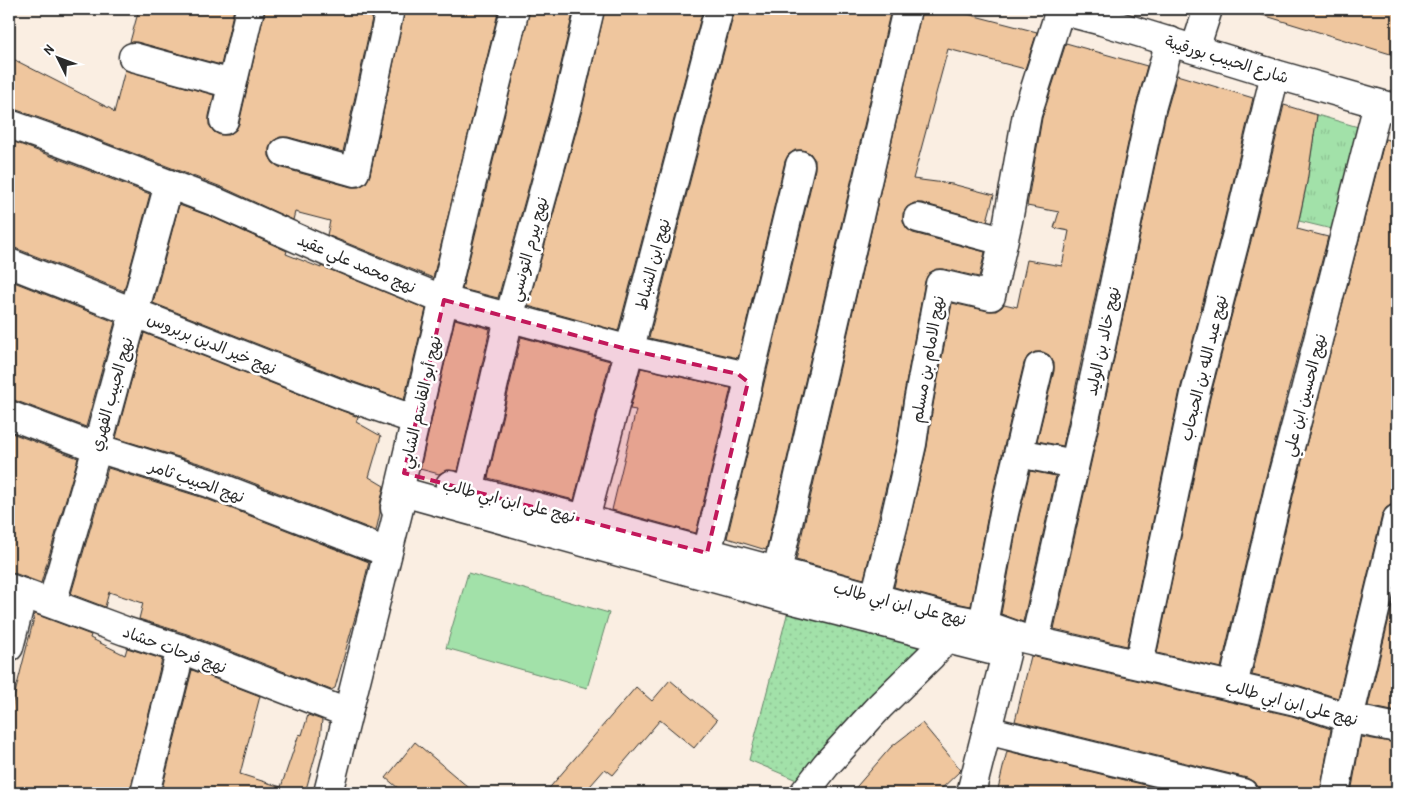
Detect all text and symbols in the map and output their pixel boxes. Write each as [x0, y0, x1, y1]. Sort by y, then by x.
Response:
street label: شارع الحبيب بورقيبة [1162, 30, 1292, 89]
north arrow [32, 32, 82, 82]
text: N [38, 39, 58, 58]
street label: نهج بيرم التونسي [503, 194, 556, 305]
street label: نهج ابن الشباط [629, 216, 675, 312]
street label: نهج محمد علي عقيد [293, 228, 420, 302]
street label: نهج خالد بن الوليد [1080, 284, 1124, 398]
street label: نهج عبد الله بن الحبحاب [1174, 293, 1232, 443]
street label: نهج الامام بن مسلم [905, 294, 951, 425]
street label: نهج خير الدين بربروس [144, 307, 280, 379]
street label: نهج الحسين ابن علي [1277, 331, 1335, 460]
street label: نهج أبو القاسم الشابي [394, 333, 450, 472]
street label: نهج الحبيب الفهري [84, 334, 139, 454]
street label: نهج الحبيب ثامر [144, 454, 248, 508]
street label: نهج على ابن ابي طالب [439, 473, 578, 531]
street label: نهج على ابن ابي طالب [830, 576, 969, 634]
street label: نهج فرحات حشاد [120, 620, 230, 678]
street label: نهج على ابن ابي طالب [1222, 674, 1361, 734]

